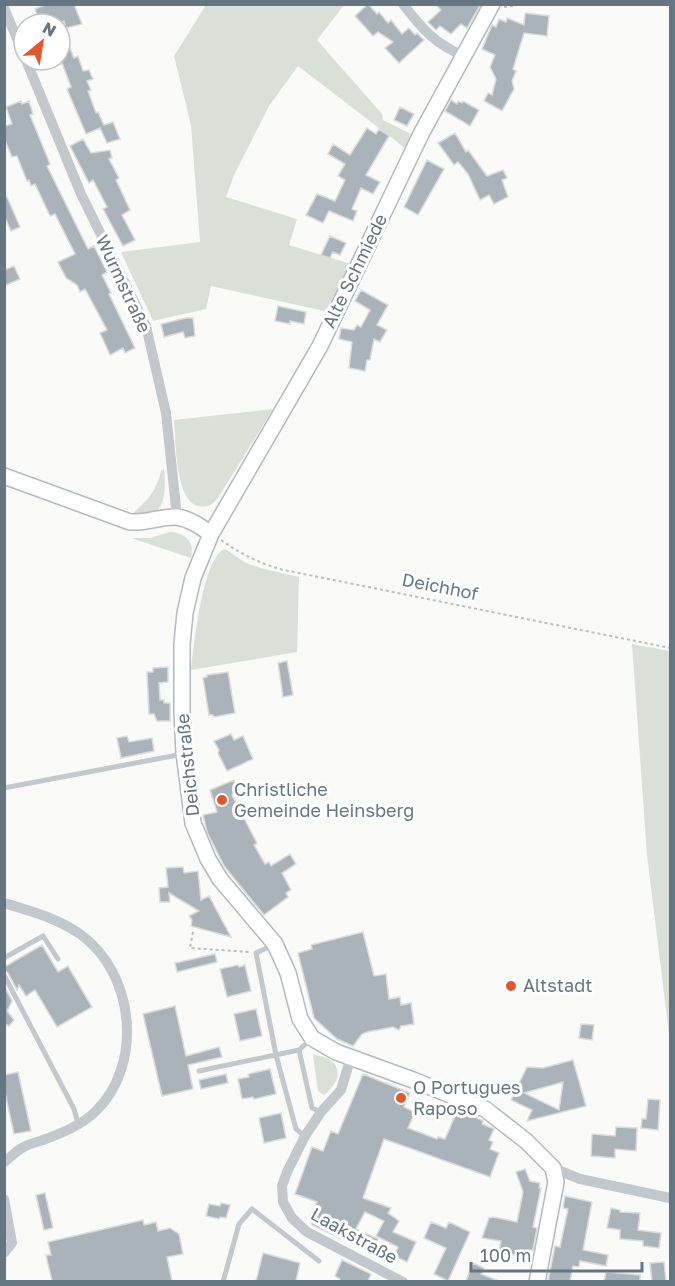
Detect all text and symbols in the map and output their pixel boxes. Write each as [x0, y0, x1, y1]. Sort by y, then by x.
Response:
north arrow [12, 12, 72, 72]
text: N [39, 17, 60, 41]
street label: Alte Schmiede [317, 210, 391, 331]
street label: Wurmstraße [92, 231, 156, 336]
street label: Deichhof [400, 568, 481, 604]
street label: Deichstraße [171, 713, 203, 818]
place label: Christliche Gemeinde Heinsberg [234, 778, 414, 821]
marker: Christliche Gemeinde Heinsberg [215, 793, 229, 807]
place label: Altstadt [523, 974, 592, 996]
marker: Altstadt [504, 979, 518, 993]
place label: O Portugues Raposo [413, 1076, 521, 1119]
marker: O Portugues Raposo [394, 1091, 408, 1105]
street label: Laakstraße [307, 1202, 402, 1268]
scale bar [471, 1235, 642, 1273]
text: 100 m [480, 1244, 531, 1266]

